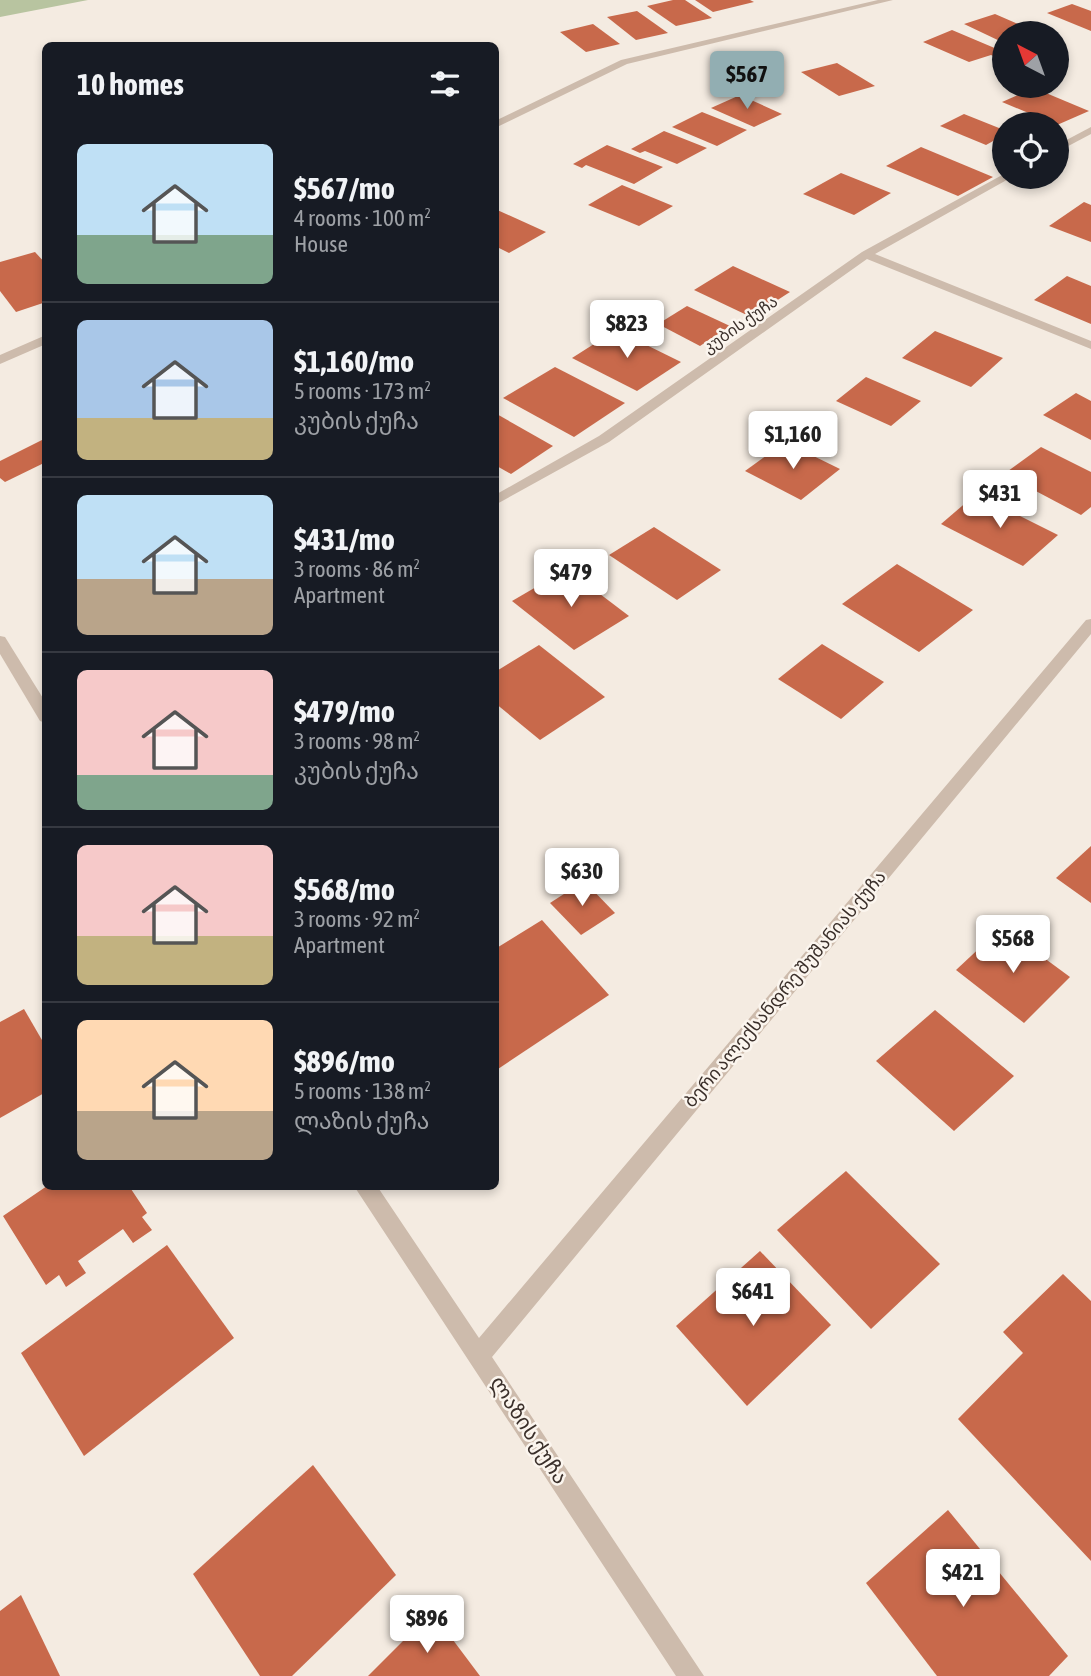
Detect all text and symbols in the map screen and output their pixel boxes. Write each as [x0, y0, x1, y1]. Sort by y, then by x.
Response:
north arrow [992, 21, 1069, 98]
map controls [992, 21, 1069, 189]
pin: $567 [706, 52, 788, 111]
text: $567 [726, 61, 768, 87]
icon: filters [426, 65, 464, 103]
text: 10 homes [77, 67, 184, 101]
button: locate [992, 112, 1069, 189]
text: $567/mo [294, 171, 395, 205]
icon: home [133, 172, 217, 256]
text: 4 rooms · 100 m² [294, 205, 431, 231]
text: House [294, 231, 348, 257]
street label: კუბის ქუჩა [699, 292, 781, 357]
pin: $823 [586, 300, 668, 360]
text: $823 [606, 310, 648, 336]
text: $1,160/mo [294, 344, 414, 378]
icon: home [133, 348, 217, 432]
text: 5 rooms · 173 m² [294, 378, 431, 404]
text: კუბის ქუჩა [294, 408, 419, 434]
pin: $1,160 [736, 412, 850, 471]
text: $1,160 [765, 421, 822, 447]
pin: $431 [959, 470, 1041, 530]
text: $431 [979, 480, 1021, 506]
text: $431/mo [294, 522, 395, 556]
icon: home [133, 523, 217, 607]
pin: $479 [530, 550, 612, 609]
text: 3 rooms · 86 m² [294, 556, 420, 582]
text: $479 [550, 559, 592, 585]
text: Apartment [294, 582, 385, 608]
text: $479/mo [294, 694, 395, 728]
icon: home [133, 698, 217, 782]
text: 3 rooms · 98 m² [294, 728, 420, 754]
text: კუბის ქუჩა [294, 758, 419, 784]
pin: $630 [541, 848, 623, 908]
text: $630 [561, 858, 603, 884]
street label: ბერი ალექსანდრე შუშანიას ქუჩა [679, 866, 891, 1112]
text: $568/mo [294, 872, 395, 906]
icon: home [133, 873, 217, 957]
text: 3 rooms · 92 m² [294, 906, 420, 932]
pin: $568 [972, 916, 1054, 975]
text: $568 [992, 925, 1034, 951]
text: Apartment [294, 932, 385, 958]
text: $896/mo [294, 1044, 395, 1078]
icon: home [133, 1048, 217, 1132]
text: 5 rooms · 138 m² [294, 1078, 431, 1104]
text: ლაზის ქუჩა [294, 1108, 429, 1134]
pin: $641 [712, 1268, 794, 1328]
text: $641 [732, 1278, 774, 1304]
street label: ლაზის ქუჩა [484, 1371, 574, 1489]
pin: $421 [922, 1550, 1004, 1609]
text: $421 [942, 1559, 984, 1585]
pin: $896 [386, 1596, 468, 1655]
text: $896 [406, 1605, 448, 1631]

